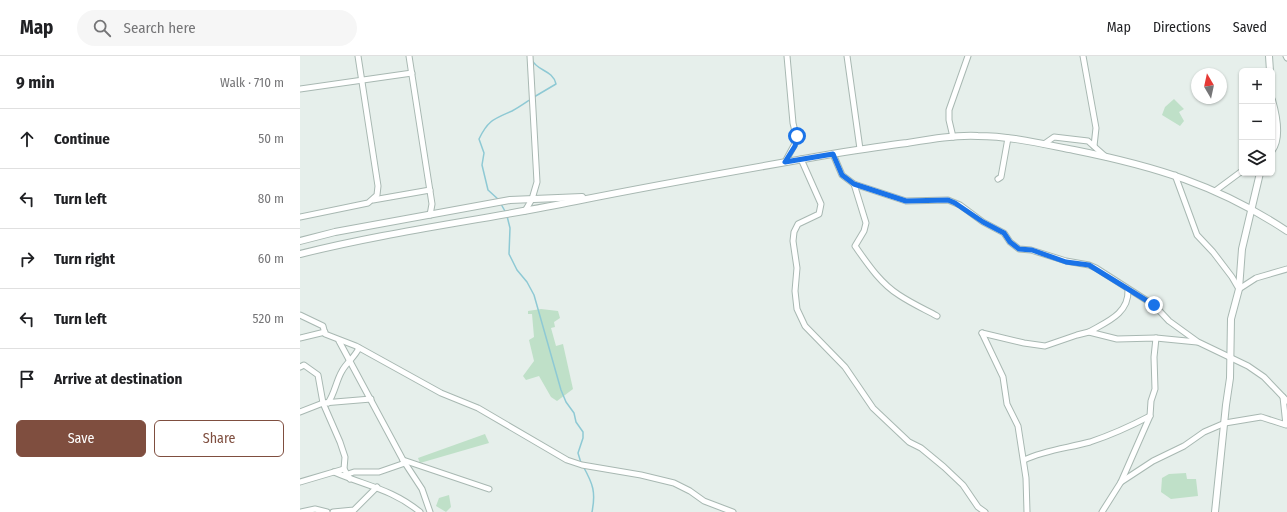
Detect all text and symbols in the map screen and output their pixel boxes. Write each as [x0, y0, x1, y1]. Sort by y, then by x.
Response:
search box [77, 10, 357, 46]
text: Map [20, 16, 53, 39]
icon: search [91, 17, 113, 39]
text: Search here [123, 19, 196, 37]
text: Map [1107, 19, 1131, 36]
text: Directions [1153, 19, 1211, 36]
text: Saved [1233, 19, 1267, 36]
north arrow [1191, 68, 1227, 104]
map controls [1239, 68, 1275, 176]
button: + [1239, 68, 1275, 104]
text: 9 min [16, 72, 55, 93]
text: Walk · 710 m [220, 75, 284, 90]
button: − [1239, 104, 1275, 140]
route start [788, 127, 806, 145]
icon: ahead [16, 128, 38, 150]
text: Continue [54, 130, 110, 148]
text: 50 m [258, 131, 284, 146]
button: layers [1239, 140, 1275, 176]
icon: left [16, 188, 38, 210]
text: Turn left [54, 190, 107, 208]
text: 80 m [258, 191, 284, 206]
icon: right [16, 248, 38, 270]
text: Turn right [54, 250, 115, 268]
text: 60 m [258, 251, 284, 266]
route end [1145, 296, 1163, 314]
icon: left [16, 308, 38, 330]
text: Turn left [54, 310, 107, 328]
text: 520 m [253, 311, 284, 326]
icon: arrive [16, 368, 38, 390]
text: Arrive at destination [54, 370, 182, 388]
button: Save [16, 420, 146, 457]
button: Share [154, 420, 284, 457]

